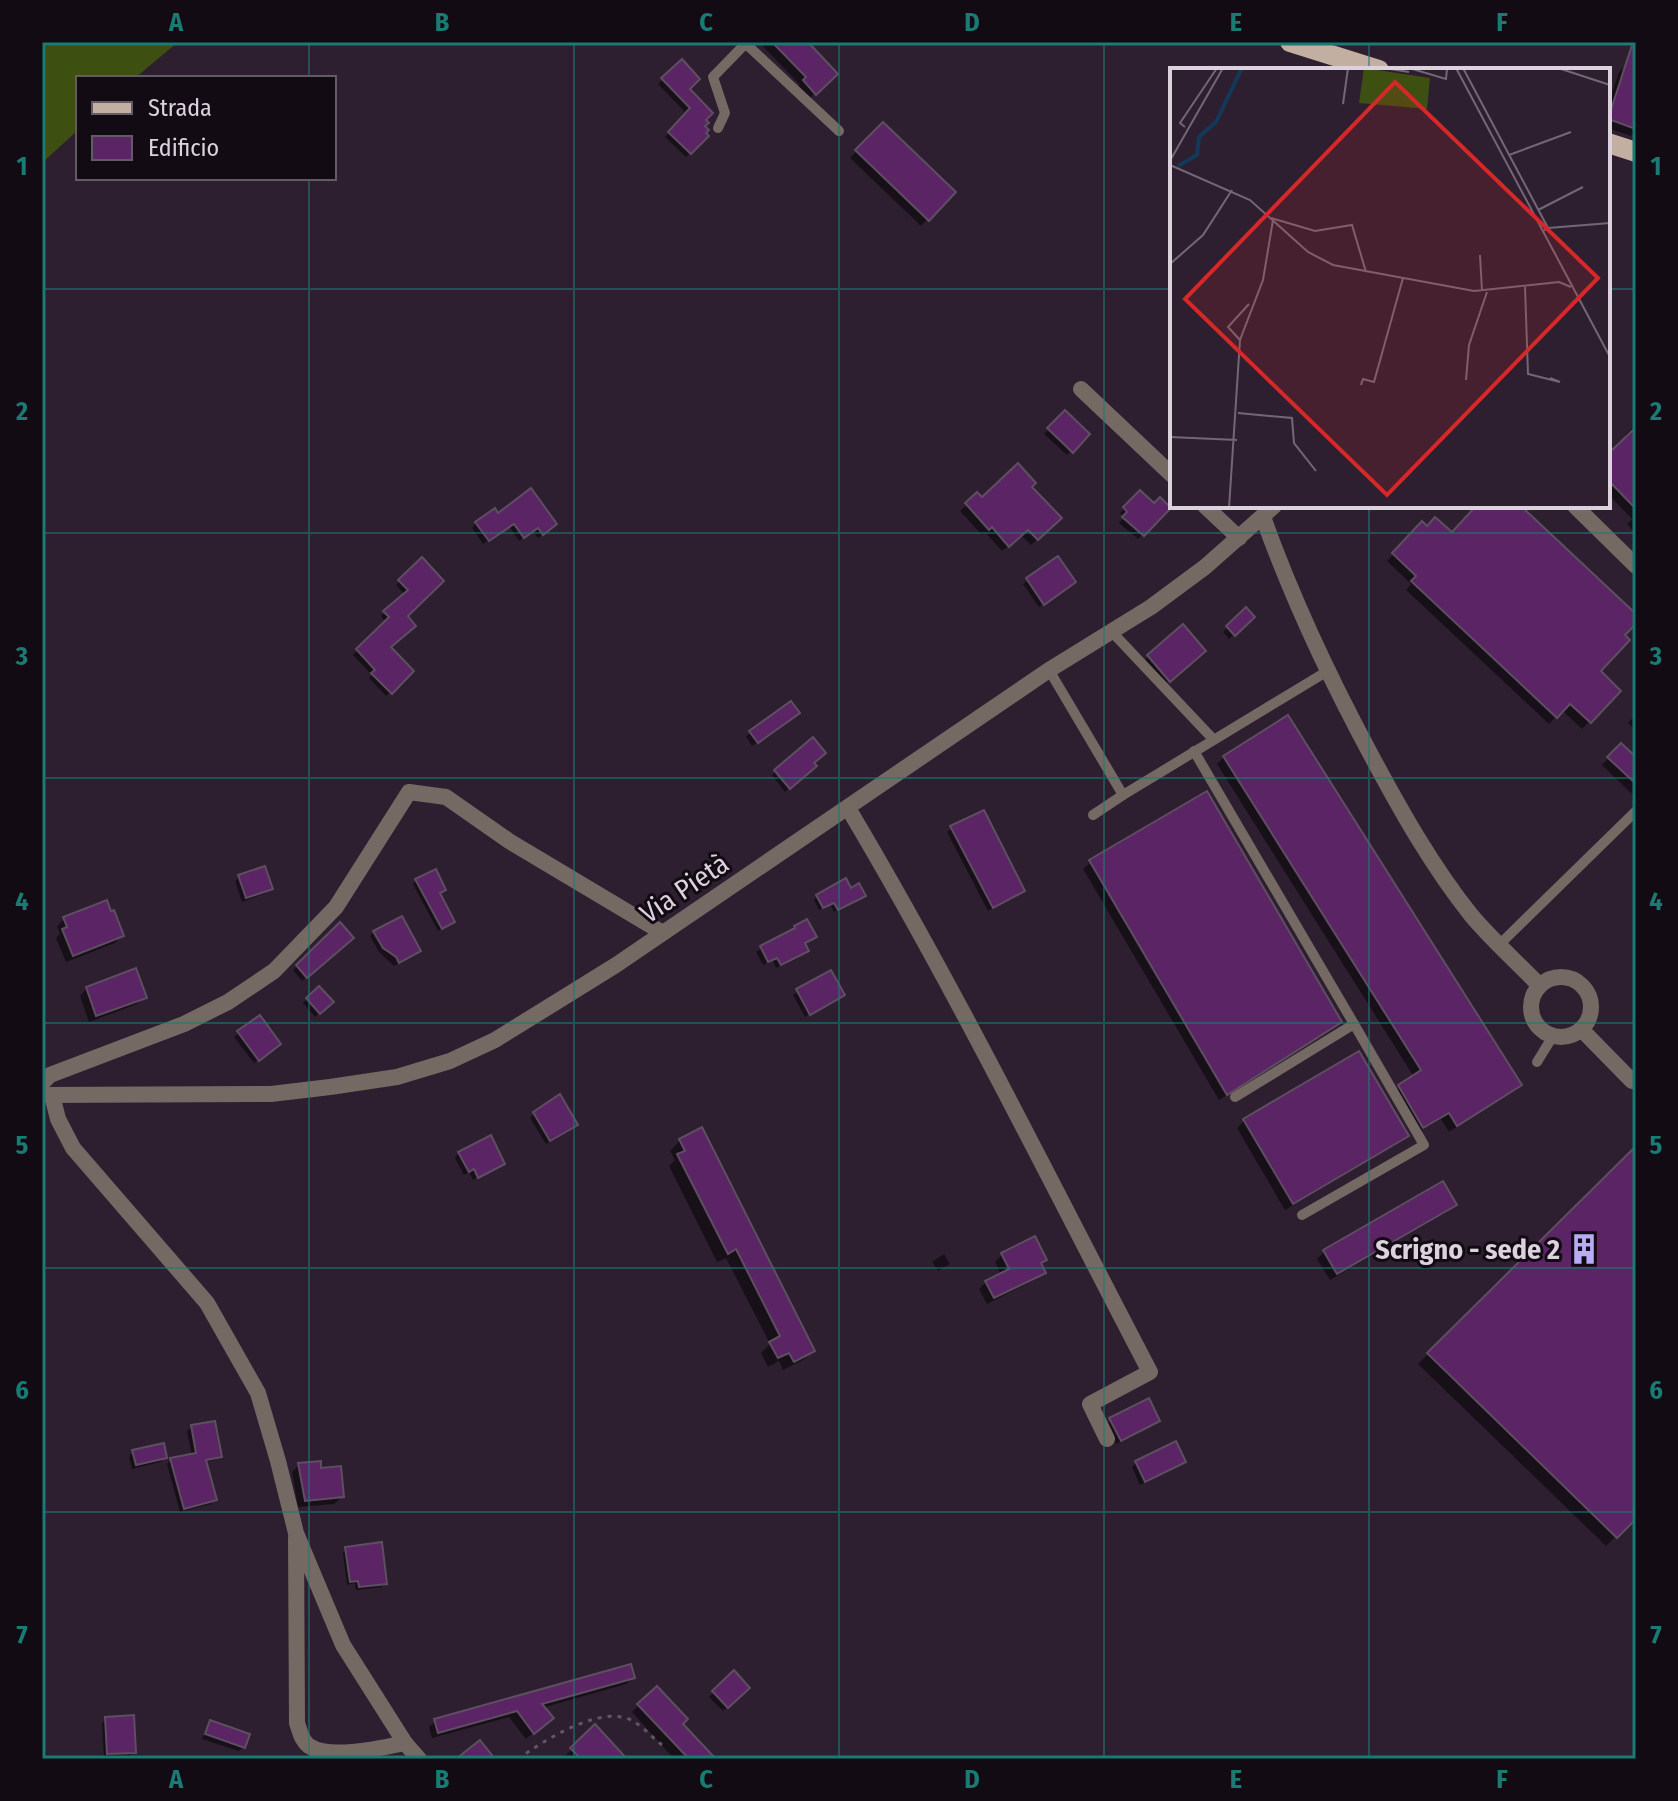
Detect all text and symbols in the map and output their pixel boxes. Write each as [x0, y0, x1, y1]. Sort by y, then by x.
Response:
text: A [168, 7, 184, 38]
text: B [435, 7, 450, 38]
text: C [699, 7, 713, 38]
text: D [964, 7, 980, 38]
text: E [1230, 7, 1242, 38]
text: F [1496, 7, 1508, 38]
inset map [1170, 68, 1610, 508]
legend [76, 76, 336, 180]
text: Strada [148, 94, 212, 122]
text: Edificio [148, 134, 219, 162]
text: 1 [17, 151, 28, 182]
text: 1 [1651, 151, 1662, 182]
text: 2 [15, 396, 28, 427]
text: 2 [1649, 396, 1662, 427]
text: 3 [15, 641, 28, 672]
text: 3 [1649, 641, 1662, 672]
street label: Via Pietà [634, 847, 735, 930]
text: 4 [15, 886, 29, 917]
text: 4 [1649, 886, 1663, 917]
text: 5 [16, 1130, 29, 1161]
text: 5 [1650, 1130, 1663, 1161]
building icon: Scrigno - sede 2 [1567, 1232, 1601, 1266]
place label: Scrigno - sede 2 [1375, 1233, 1560, 1266]
text: 6 [15, 1375, 29, 1406]
text: 6 [1649, 1375, 1663, 1406]
text: 7 [16, 1620, 28, 1651]
text: 7 [1650, 1620, 1662, 1651]
text: A [168, 1764, 184, 1795]
text: B [435, 1764, 450, 1795]
text: C [699, 1764, 713, 1795]
text: D [964, 1764, 980, 1795]
text: E [1230, 1764, 1242, 1795]
text: F [1496, 1764, 1508, 1795]

